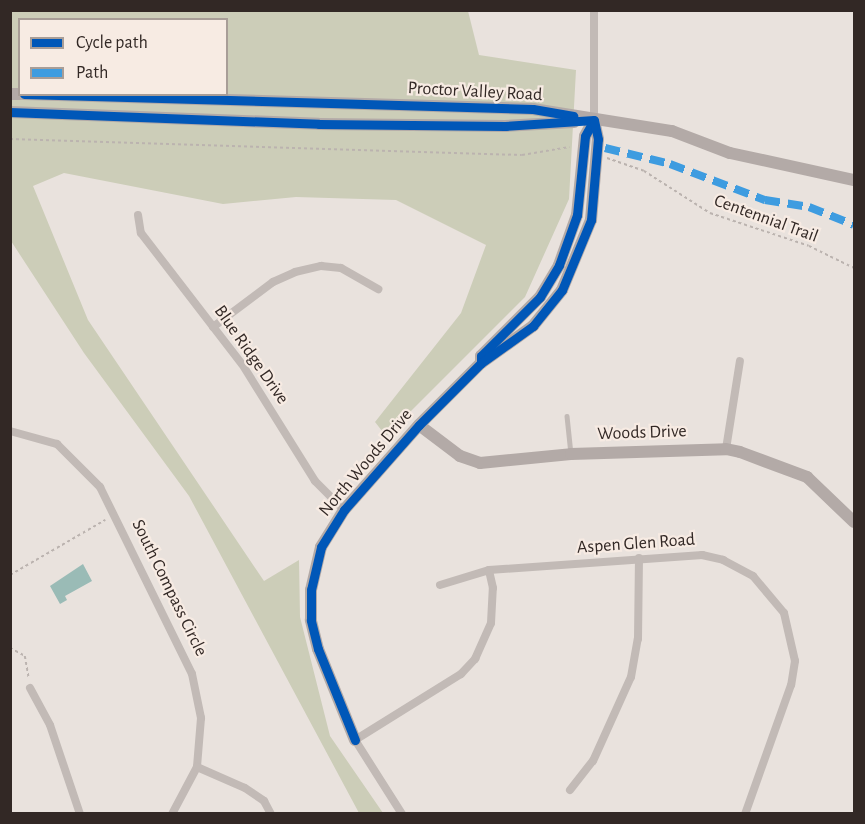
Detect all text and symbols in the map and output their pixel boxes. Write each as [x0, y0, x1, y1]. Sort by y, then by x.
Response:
legend [18, 18, 228, 96]
text: Cycle path [76, 34, 148, 52]
text: Path [76, 64, 108, 82]
street label: Proctor Valley Road [407, 78, 543, 106]
street label: Centennial Trail [711, 190, 821, 248]
street label: Blue Ridge Drive [209, 301, 293, 409]
street label: North Woods Drive [315, 405, 417, 521]
street label: Woods Drive [597, 421, 687, 445]
street label: South Compass Circle [127, 516, 211, 660]
street label: Aspen Glen Road [576, 529, 696, 559]

